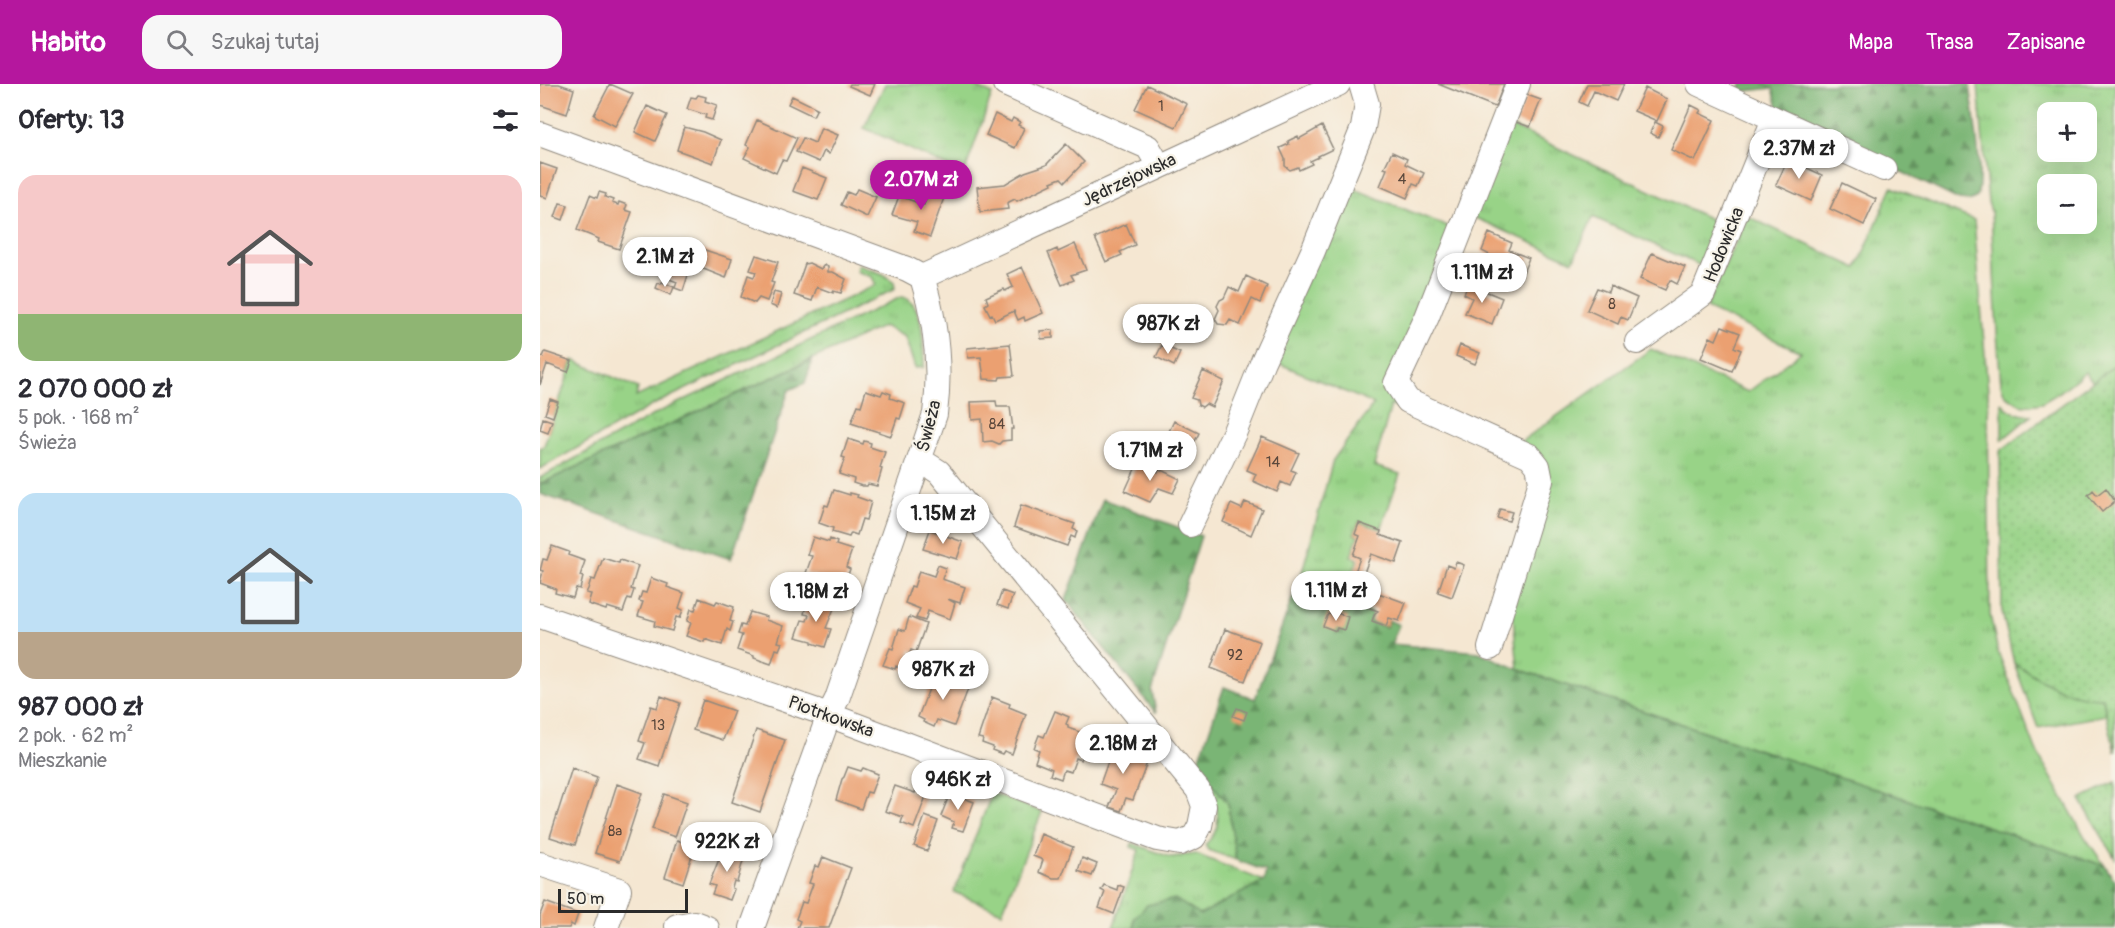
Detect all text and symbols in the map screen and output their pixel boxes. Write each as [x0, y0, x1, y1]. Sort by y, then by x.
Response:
search box [142, 15, 562, 69]
text: Habito [30, 25, 106, 60]
icon: search [163, 26, 196, 59]
text: Szukaj tutaj [211, 28, 319, 56]
text: Mapa [1848, 29, 1893, 56]
text: Trasa [1926, 29, 1974, 56]
text: Zapisane [2007, 29, 2085, 56]
house number: 1 [1158, 97, 1164, 116]
map controls [2037, 102, 2097, 234]
button: + [2037, 102, 2097, 162]
text: Oferty: 13 [18, 104, 124, 136]
icon: filters [489, 104, 522, 137]
pin: 2.37M zł [1737, 129, 1861, 180]
text: 2.37M zł [1763, 136, 1835, 161]
street label: Jędrzejowska [1078, 148, 1180, 212]
pin: 2.07M zł [859, 160, 983, 211]
text: 2.07M zł [884, 167, 958, 192]
house number: 4 [1398, 170, 1407, 189]
button: − [2037, 174, 2097, 234]
street label: Hodowicka [1698, 204, 1750, 286]
icon: home [216, 214, 324, 322]
pin: 2.1M zł [610, 237, 720, 288]
text: 2.1M zł [636, 244, 694, 269]
pin: 1.11M zł [1420, 253, 1544, 304]
text: 1.11M zł [1451, 260, 1513, 285]
house number: 8 [1608, 295, 1616, 314]
pin: 987K zł [1113, 304, 1223, 355]
text: 987K zł [1137, 311, 1199, 336]
text: 2 070 000 zł [18, 373, 172, 405]
street label: Świeża [911, 398, 947, 454]
text: 5 pok. · 168 m² [18, 405, 140, 430]
house number: 84 [989, 415, 1005, 434]
text: Świeża [18, 430, 76, 455]
pin: 1.71M zł [1088, 431, 1212, 482]
text: 1.71M zł [1118, 438, 1182, 463]
house number: 14 [1266, 453, 1281, 472]
pin: 1.15M zł [881, 494, 1005, 545]
text: 1.15M zł [911, 501, 975, 526]
icon: home [216, 532, 324, 640]
pin: 1.11M zł [1274, 571, 1398, 622]
pin: 1.18M zł [754, 572, 878, 623]
text: 1.11M zł [1305, 578, 1367, 603]
text: 1.18M zł [784, 579, 848, 604]
house number: 92 [1227, 646, 1243, 665]
pin: 987K zł [888, 650, 998, 701]
text: 987K zł [912, 657, 974, 682]
text: 987 000 zł [18, 691, 143, 723]
street label: Piotrkowska [785, 691, 877, 743]
house number: 13 [651, 716, 665, 735]
text: 2 pok. · 62 m² [18, 723, 133, 748]
pin: 2.18M zł [1061, 724, 1185, 775]
text: 2.18M zł [1089, 731, 1157, 756]
text: Mieszkanie [18, 748, 107, 773]
pin: 946K zł [903, 760, 1013, 811]
text: 946K zł [925, 767, 991, 792]
house number: 8a [608, 822, 622, 841]
pin: 922K zł [672, 822, 782, 873]
text: 922K zł [695, 829, 759, 854]
scale bar [558, 886, 688, 914]
text: 50 m [567, 889, 604, 909]

